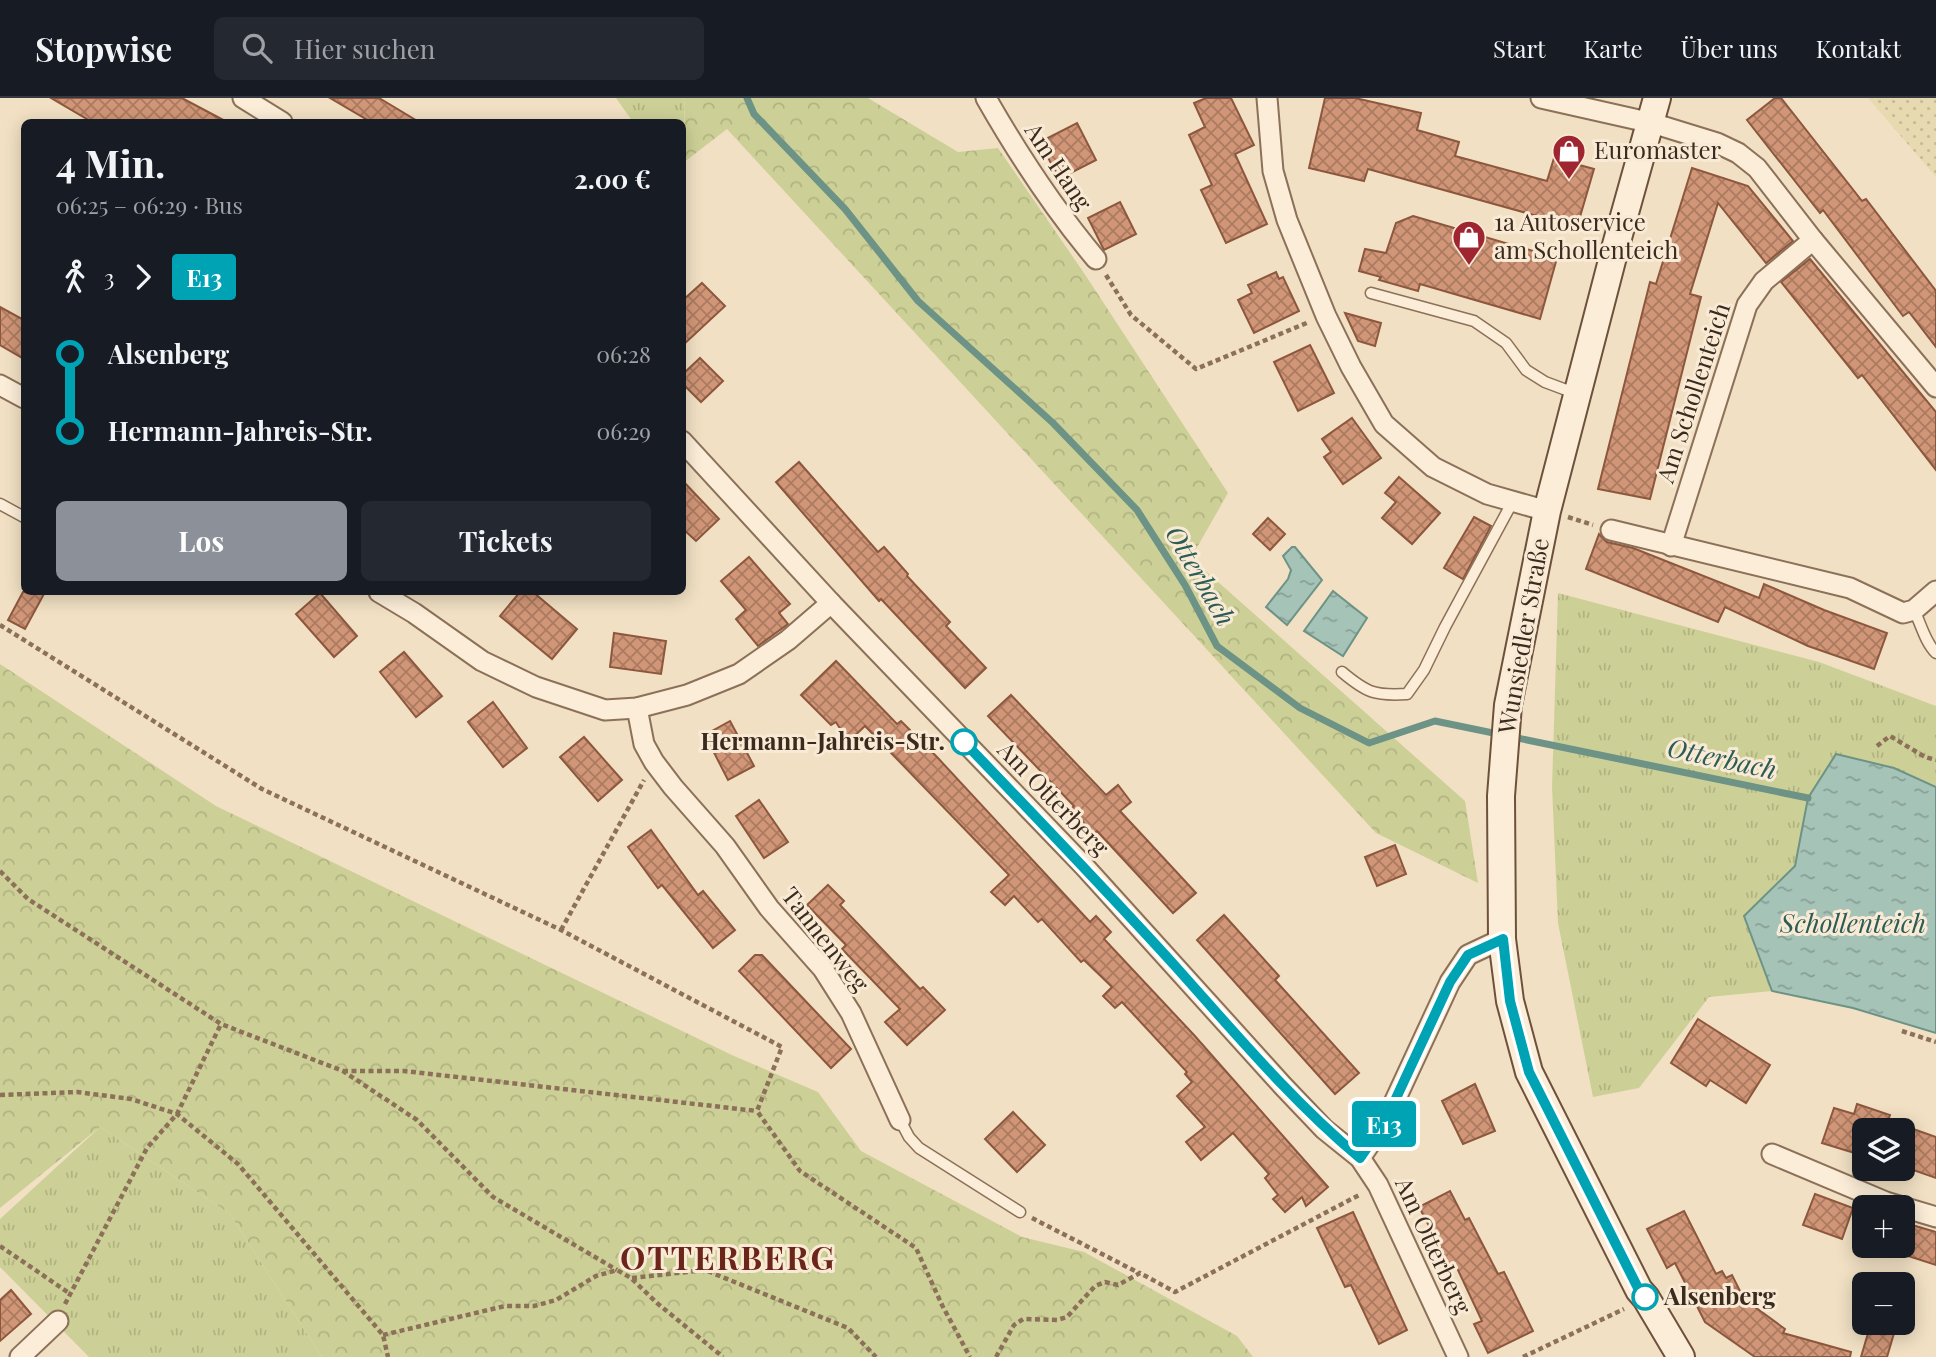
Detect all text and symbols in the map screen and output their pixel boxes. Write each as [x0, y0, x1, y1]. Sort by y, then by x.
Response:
search box [214, 17, 704, 80]
text: Stopwise [35, 26, 172, 70]
icon: search [238, 29, 276, 67]
text: Hier suchen [294, 31, 435, 66]
text: Start [1493, 32, 1546, 64]
text: Karte [1584, 32, 1643, 64]
text: Über uns [1681, 32, 1778, 64]
text: Kontakt [1816, 32, 1901, 64]
street label: Am Hang [1018, 115, 1101, 216]
shop icon: Euromaster [1550, 132, 1588, 181]
place label: Euromaster [1594, 133, 1722, 165]
text: 4 Min. [56, 137, 165, 188]
text: 2.00 € [574, 161, 651, 196]
text: 06:25 – 06:29 · Bus [56, 189, 243, 220]
place label: 1a Autoservice am Schollenteich [1494, 205, 1678, 265]
shop icon: 1a Autoservice am Schollenteich [1450, 218, 1488, 267]
icon: walk [56, 258, 94, 296]
icon: forward [124, 258, 162, 296]
text: 3 [104, 261, 114, 292]
text: E13 [186, 261, 222, 293]
street label: Am Schollenteich [1648, 298, 1736, 487]
text: Alsenberg [108, 336, 229, 371]
text: 06:28 [596, 338, 651, 369]
text: Hermann-Jahreis-Str. [108, 413, 373, 448]
text: 06:29 [596, 415, 651, 446]
button: Los [56, 501, 347, 581]
button: Tickets [361, 501, 651, 581]
water label: Otterbach [1159, 519, 1244, 632]
street label: Wunsiedler Straße [1489, 535, 1555, 737]
place label: Hermann-Jahreis-Str. [700, 724, 945, 756]
marker: Hermann-Jahreis-Str. [951, 729, 977, 755]
water label: Otterbach [1665, 729, 1780, 786]
street label: Am Otterberg [991, 733, 1117, 862]
street label: Tannenweg [776, 880, 878, 998]
water label: Schollenteich [1779, 905, 1926, 940]
line badge: E13 [1344, 1101, 1424, 1147]
text: E13 [1366, 1108, 1402, 1140]
map controls [1852, 1118, 1915, 1335]
button: layers [1852, 1118, 1915, 1181]
street label: Am Otterberg [1389, 1171, 1481, 1319]
button: + [1852, 1195, 1915, 1258]
district label: OTTERBERG [620, 1235, 836, 1278]
button: − [1852, 1272, 1915, 1335]
place label: Alsenberg [1663, 1279, 1776, 1311]
marker: Alsenberg [1632, 1284, 1658, 1310]

